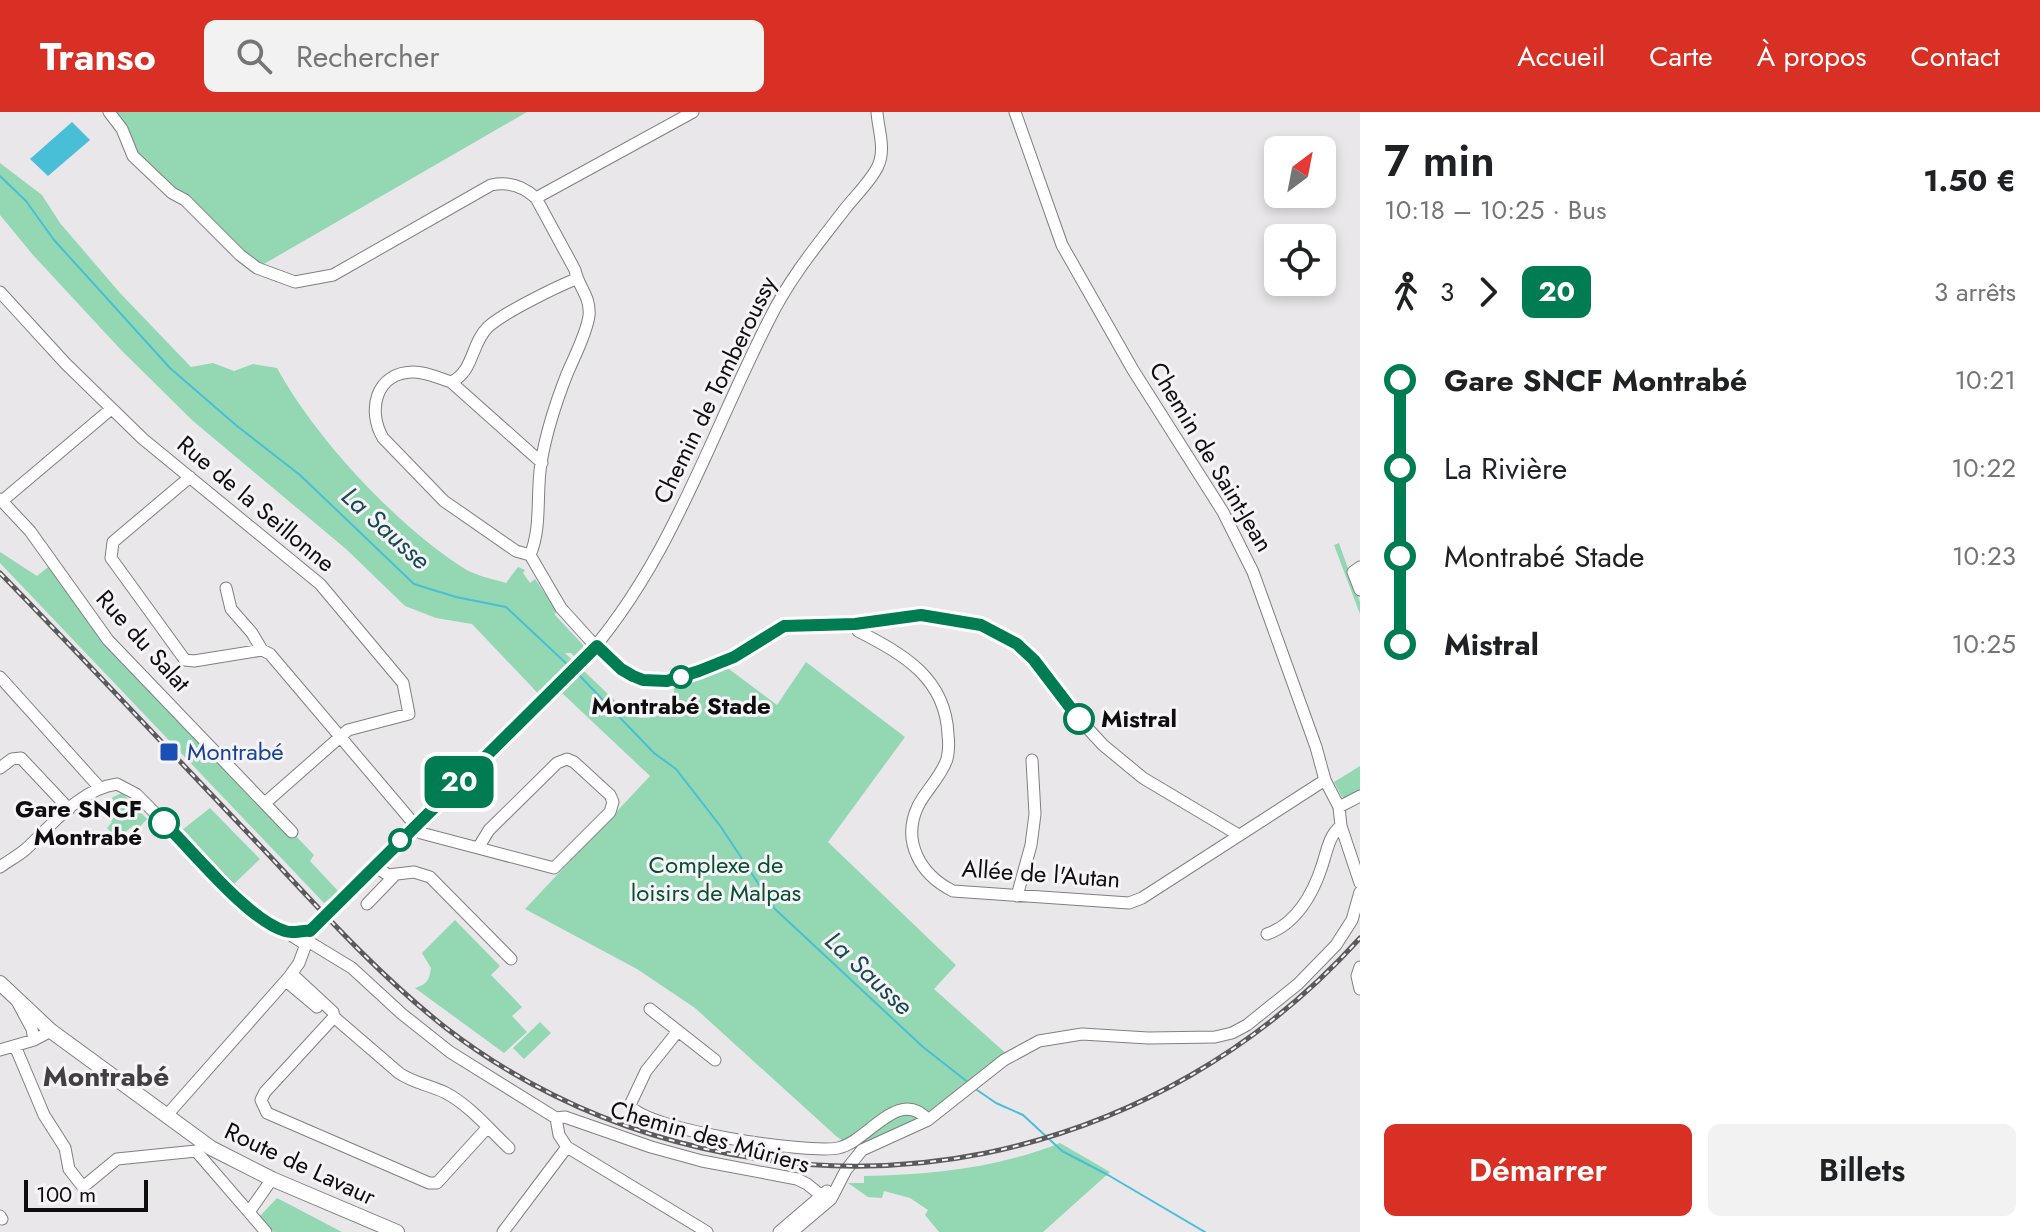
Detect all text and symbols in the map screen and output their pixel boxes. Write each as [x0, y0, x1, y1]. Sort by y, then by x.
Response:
search box [204, 20, 764, 92]
text: Transo [40, 29, 156, 84]
icon: search [232, 34, 276, 78]
text: Rechercher [296, 35, 439, 78]
text: Accueil [1517, 36, 1605, 77]
text: Carte [1649, 36, 1713, 77]
text: À propos [1757, 36, 1867, 77]
text: Contact [1911, 36, 2000, 77]
text: 7 min [1384, 129, 1495, 193]
north arrow [1264, 136, 1336, 208]
map controls [1264, 136, 1336, 296]
text: 1.50 € [1923, 159, 2016, 202]
text: 10:18 – 10:25 · Bus [1384, 191, 1606, 229]
button: locate [1264, 224, 1336, 296]
street label: Chemin de Tomberoussy [644, 270, 785, 510]
icon: walk [1384, 270, 1428, 314]
icon: forward [1466, 270, 1510, 314]
text: 20 [1538, 271, 1575, 312]
text: 3 [1440, 273, 1454, 311]
text: 3 arrêts [1934, 273, 2016, 311]
street label: Chemin de Saint-Jean [1141, 355, 1282, 558]
text: Gare SNCF Montrabé [1444, 359, 1747, 402]
text: 10:21 [1954, 361, 2016, 399]
street label: Rue de la Seillonne [170, 427, 343, 580]
text: La Rivière [1444, 447, 1567, 490]
text: 10:22 [1951, 449, 2016, 487]
water label: La Sausse [333, 478, 439, 578]
text: Montrabé Stade [1444, 535, 1645, 578]
text: 10:23 [1952, 537, 2016, 575]
street label: Rue du Salat [88, 582, 199, 700]
text: Mistral [1444, 623, 1539, 666]
text: 10:25 [1951, 625, 2016, 663]
marker: Montrabé Stade [670, 666, 692, 688]
place label: Montrabé Stade [591, 688, 771, 723]
place label: Mistral [1101, 701, 1177, 736]
marker: Mistral [1064, 704, 1094, 734]
place label: Montrabé [187, 734, 284, 769]
marker: Montrabé [158, 741, 180, 763]
line badge: 20 [423, 756, 495, 808]
text: 20 [441, 761, 477, 802]
place label: Gare SNCF Montrabé [15, 791, 142, 854]
marker: Gare SNCF Montrabé [149, 808, 179, 838]
unlabelled marker [389, 829, 411, 851]
park label: Complexe de loisirs de Malpas [631, 847, 801, 910]
street label: Allée de l'Autan [961, 851, 1121, 896]
water label: La Sausse [816, 922, 922, 1024]
district label: Montrabé [43, 1056, 169, 1097]
street label: Chemin des Mûriers [606, 1091, 814, 1182]
street label: Route de Lavaur [219, 1113, 382, 1214]
button: Démarrer [1384, 1124, 1692, 1216]
button: Billets [1708, 1124, 2016, 1216]
scale bar [24, 1176, 148, 1212]
text: 100 m [36, 1178, 96, 1210]

